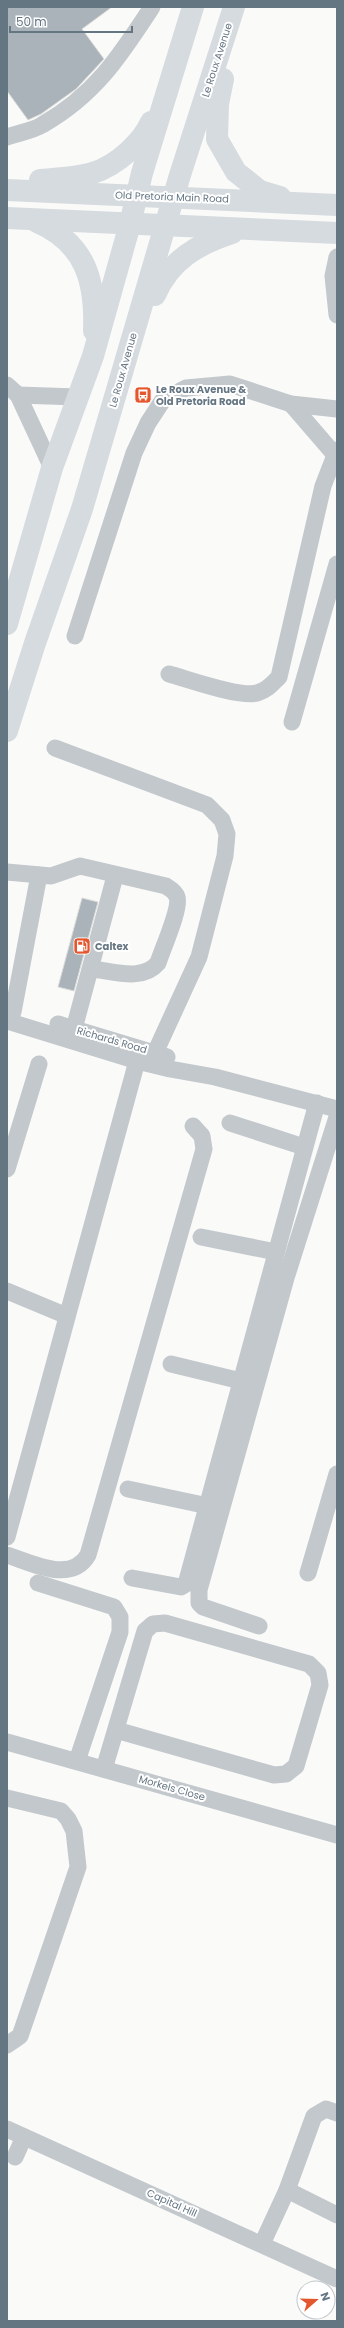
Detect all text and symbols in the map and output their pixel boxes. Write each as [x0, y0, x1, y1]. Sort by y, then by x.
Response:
scale bar [10, 8, 132, 34]
text: 50 m [16, 13, 47, 30]
street label: Le Roux Avenue [198, 21, 236, 99]
street label: Old Pretoria Main Road [115, 188, 229, 206]
street label: Le Roux Avenue [105, 331, 141, 409]
place label: Le Roux Avenue & Old Pretoria Road [156, 382, 246, 409]
bus stop icon: Le Roux Avenue & Old Pretoria Road [133, 385, 153, 405]
fuel station icon: Caltex [72, 936, 92, 956]
place label: Caltex [95, 939, 129, 954]
street label: Richards Road [75, 1023, 149, 1057]
street label: Morkels Close [137, 1771, 207, 1805]
street label: Capital Hill [144, 2185, 200, 2221]
north arrow [296, 2280, 336, 2320]
text: N [316, 2290, 334, 2303]

